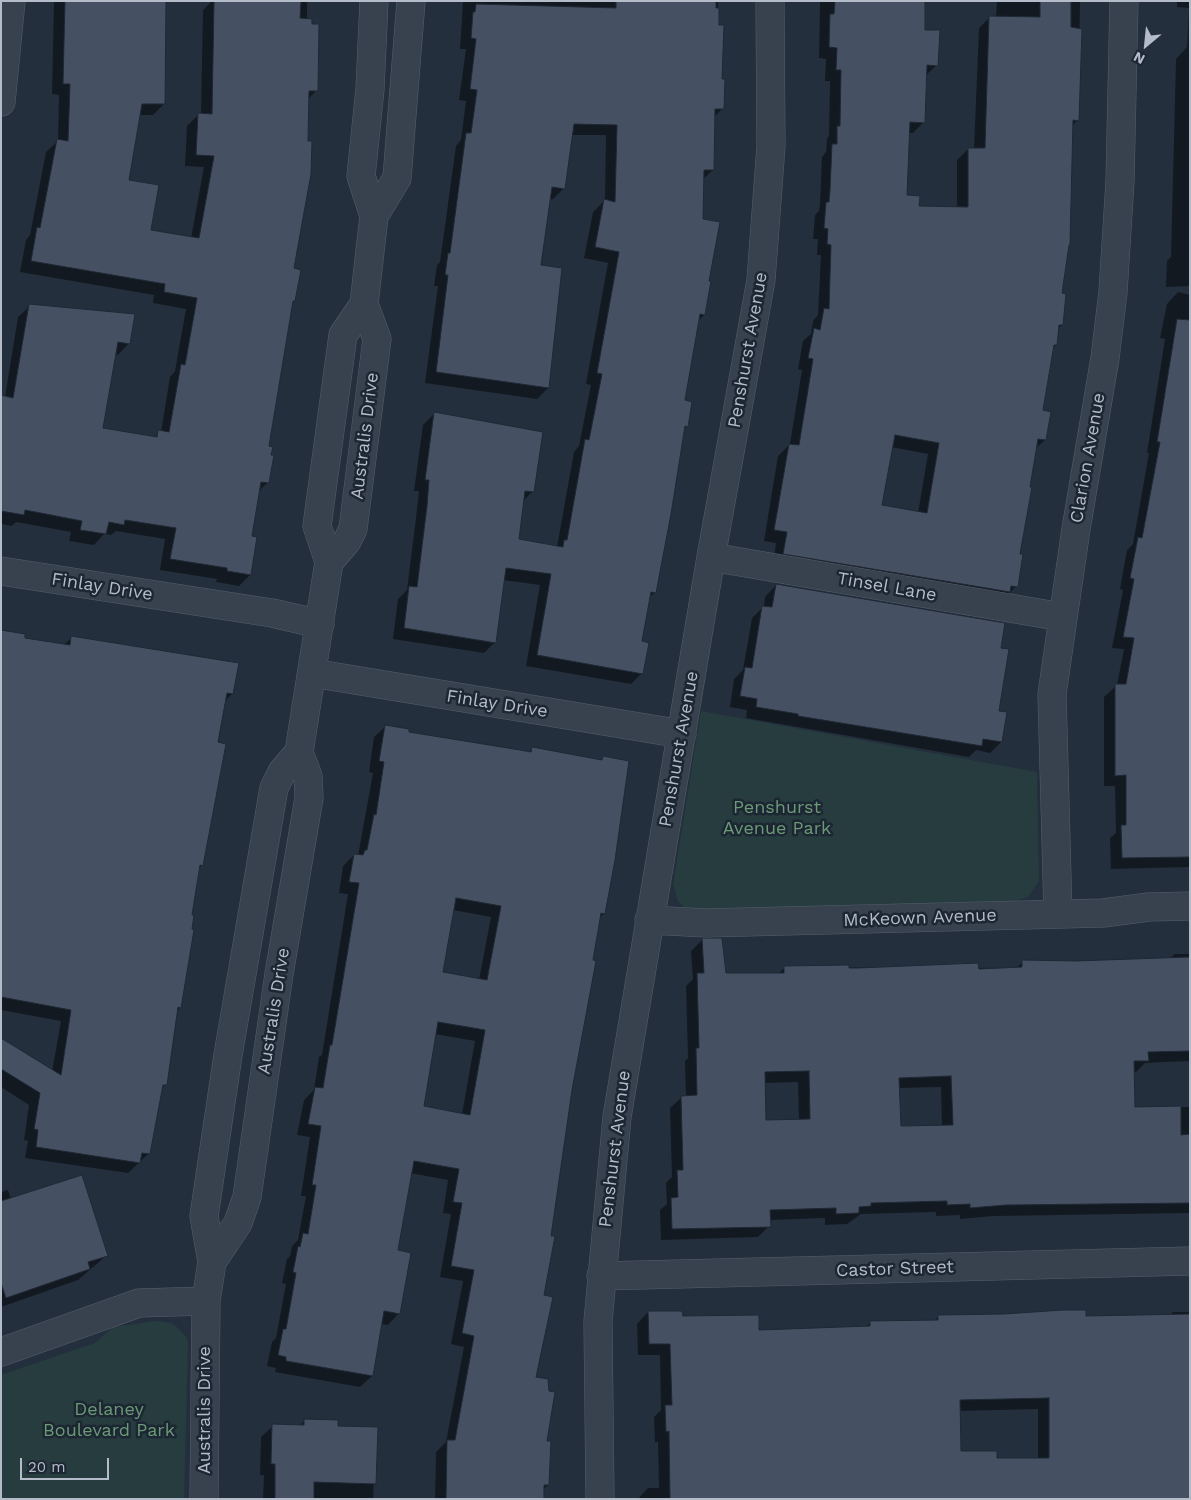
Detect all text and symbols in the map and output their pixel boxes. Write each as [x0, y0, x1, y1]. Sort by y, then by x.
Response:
north arrow [1121, 20, 1171, 70]
text: N [1131, 49, 1147, 68]
street label: Penshurst Avenue [724, 270, 772, 430]
street label: Australis Drive [346, 371, 384, 501]
street label: Clarion Avenue [1066, 391, 1110, 525]
street label: Finlay Drive [50, 568, 154, 606]
street label: Tinsel Lane [836, 568, 938, 606]
street label: Penshurst Avenue [655, 669, 703, 829]
street label: Finlay Drive [445, 685, 549, 723]
park label: Penshurst Avenue Park [723, 797, 831, 840]
street label: McKeown Avenue [843, 905, 997, 931]
street label: Australis Drive [253, 946, 295, 1076]
street label: Penshurst Avenue [595, 1069, 635, 1229]
street label: Castor Street [836, 1256, 954, 1282]
street label: Australis Drive [194, 1346, 216, 1474]
park label: Delaney Boulevard Park [43, 1399, 175, 1442]
scale bar [22, 1448, 111, 1480]
text: 20 m [28, 1458, 66, 1476]

